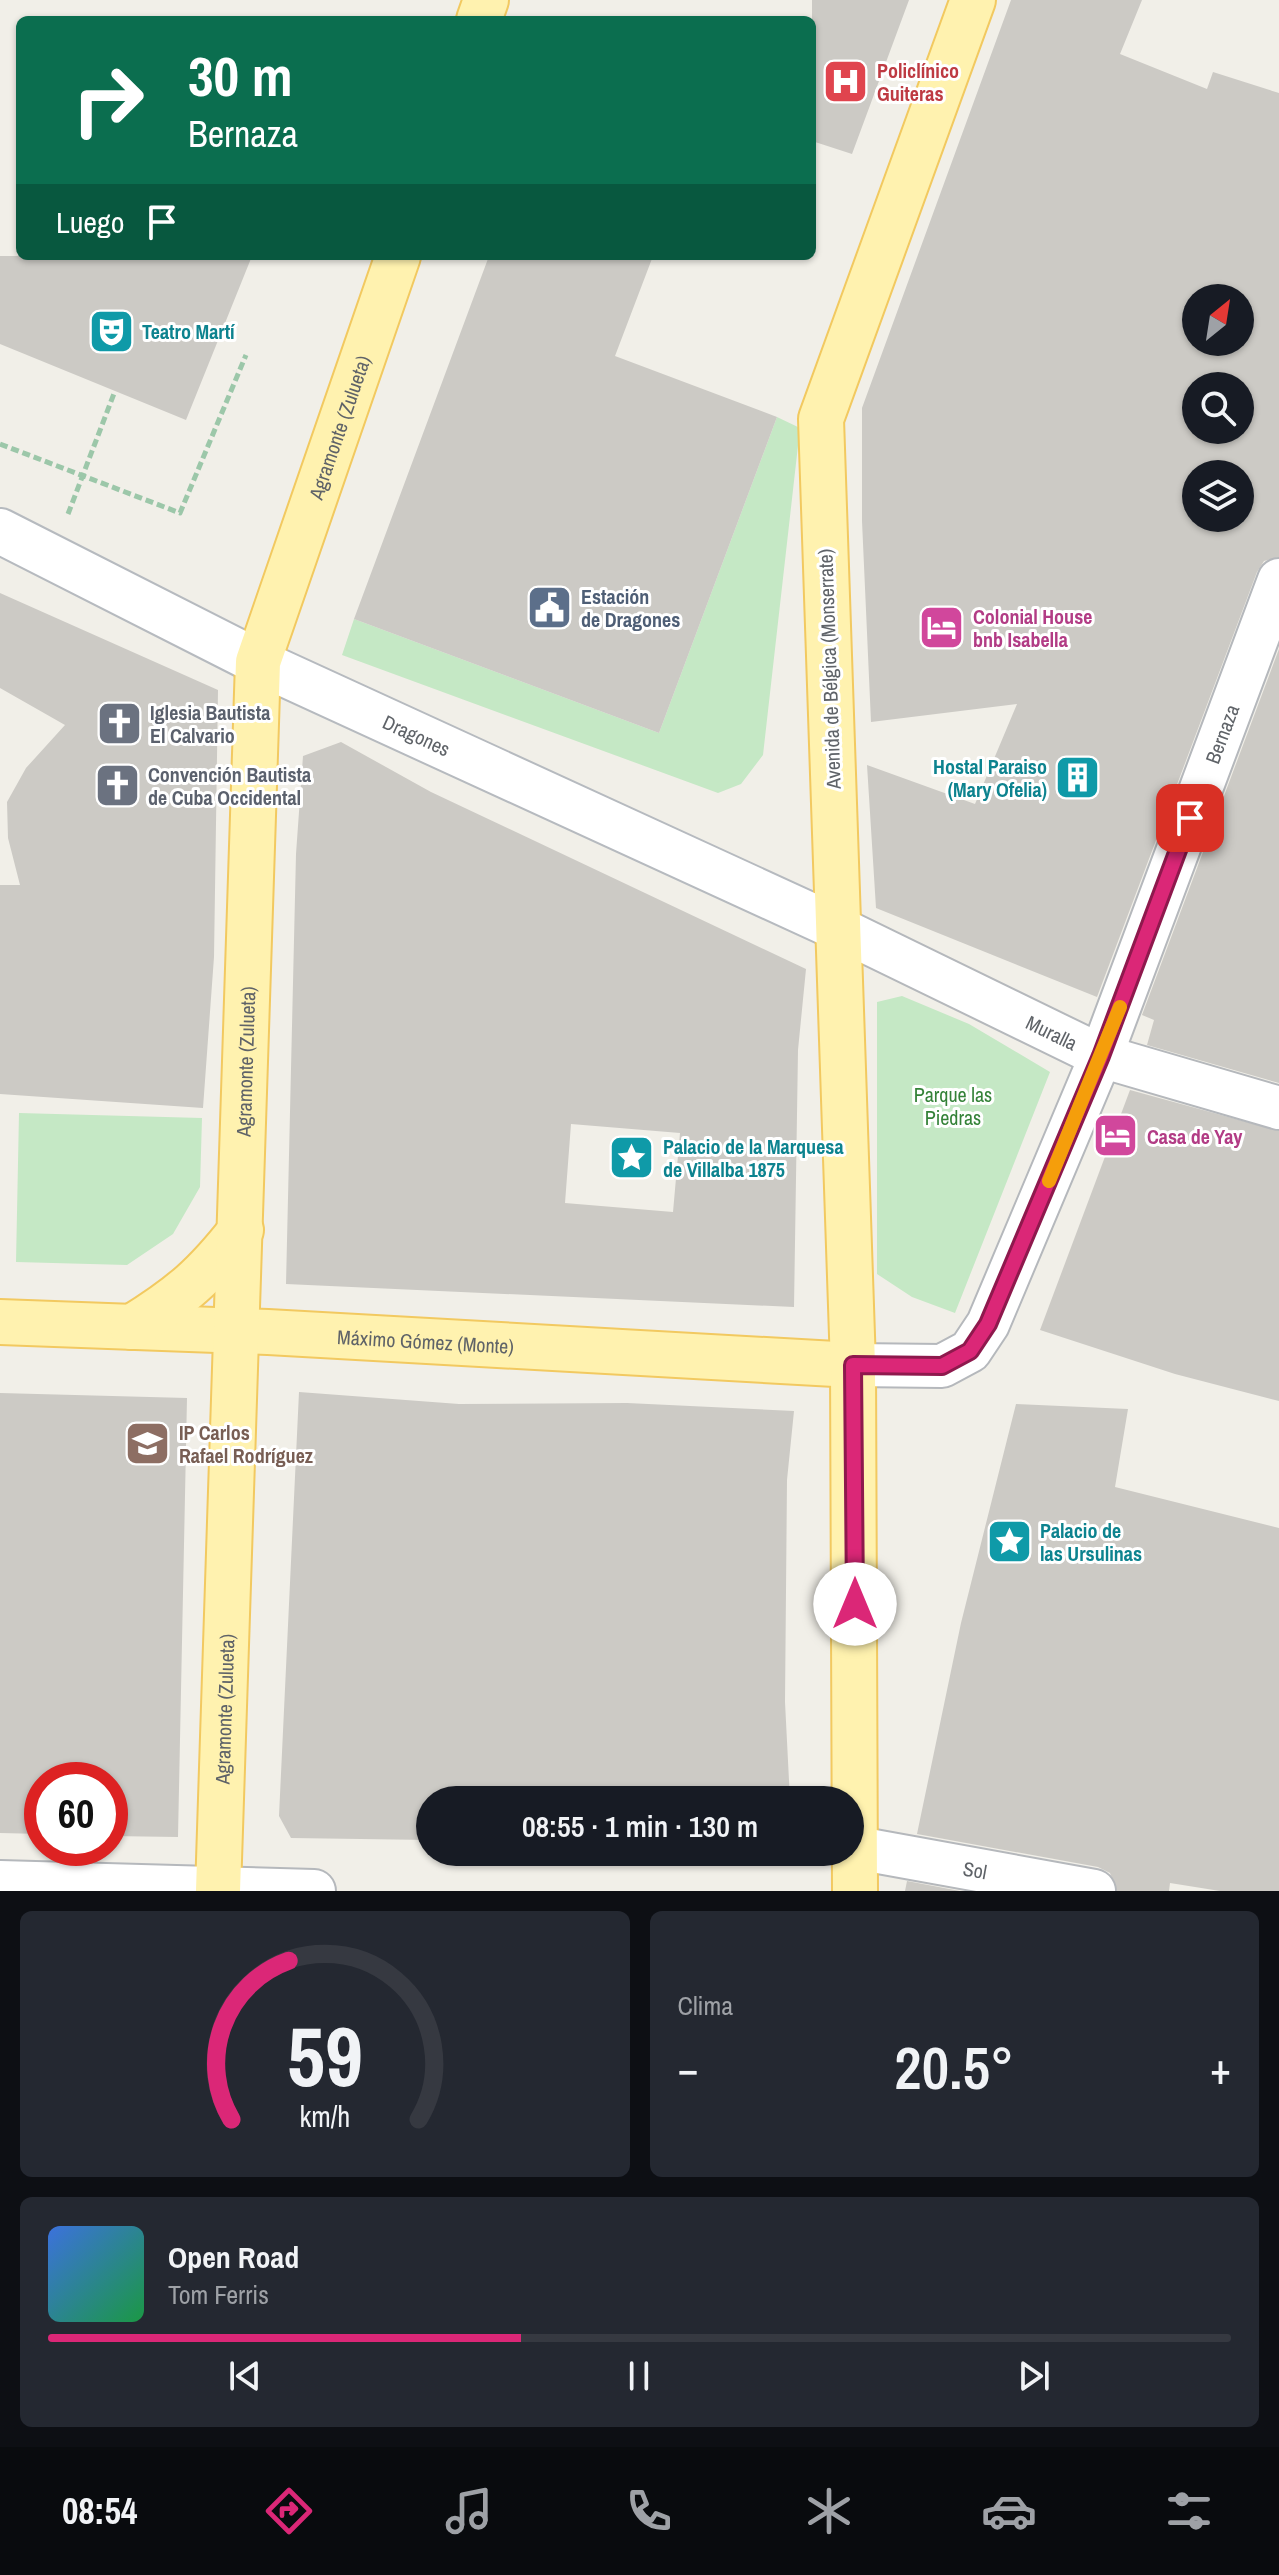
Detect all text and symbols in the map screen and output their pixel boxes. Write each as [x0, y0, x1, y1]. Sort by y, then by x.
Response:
text: 30 m [188, 38, 293, 113]
icon: right [56, 48, 160, 152]
hospital icon: Policlínico Guiteras [822, 57, 870, 105]
place label: Policlínico Guiteras [877, 57, 959, 107]
text: Bernaza [188, 110, 298, 158]
icon: arrive [140, 200, 184, 244]
text: Luego [56, 202, 124, 242]
north arrow [1182, 284, 1254, 356]
map controls [1182, 284, 1254, 532]
theatre icon: Teatro Martí [87, 307, 135, 355]
place label: Teatro Martí [142, 318, 236, 345]
street label: Agramonte (Zulueta) [301, 352, 376, 504]
button: search [1182, 372, 1254, 444]
button: layers [1182, 460, 1254, 532]
street label: Avenida de Bélgica (Monserrate) [811, 548, 847, 791]
place label: Estación de Dragones [581, 583, 680, 633]
public building icon: Estación de Dragones [526, 584, 574, 632]
place label: Colonial House bnb Isabella [973, 603, 1092, 653]
hotel icon: Colonial House bnb Isabella [918, 604, 966, 652]
church icon: Iglesia Bautista El Calvario [95, 699, 143, 747]
place label: Iglesia Bautista El Calvario [150, 699, 270, 749]
street label: Bernaza [1198, 701, 1245, 767]
street label: Dragones [379, 708, 455, 762]
place label: Hostal Paraiso (Mary Ofelia) [933, 753, 1047, 803]
building icon: Hostal Paraiso (Mary Ofelia) [1054, 754, 1102, 802]
church icon: Convención Bautista de Cuba Occidental [93, 761, 141, 809]
place label: Convención Bautista de Cuba Occidental [148, 761, 311, 811]
pin [1156, 784, 1224, 852]
icon: arrive [1168, 796, 1212, 840]
street label: Agramonte (Zulueta) [229, 986, 261, 1138]
street label: Muralla [1022, 1008, 1082, 1056]
park label: Parque las Piedras [914, 1081, 992, 1131]
hotel icon: Casa de Yay [1092, 1112, 1140, 1160]
place label: Casa de Yay [1147, 1123, 1243, 1150]
place label: Palacio de la Marquesa de Villalba 1875 [663, 1133, 844, 1183]
place icon: Palacio de la Marquesa de Villalba 1875 [608, 1134, 656, 1182]
street label: Máximo Gómez (Monte) [336, 1322, 515, 1359]
place label: IP Carlos Rafael Rodríguez [179, 1419, 313, 1469]
school or university icon: IP Carlos Rafael Rodríguez [124, 1420, 172, 1468]
place label: Palacio de las Ursulinas [1040, 1517, 1142, 1567]
place icon: Palacio de las Ursulinas [985, 1518, 1033, 1566]
position arrow [813, 1562, 897, 1646]
street label: Agramonte (Zulueta) [208, 1633, 240, 1786]
speed limit sign: 60 [24, 1762, 128, 1866]
text: 08:55 · 1 min · 130 m [522, 1806, 758, 1846]
street label: Sol [961, 1854, 989, 1885]
text: Clima [678, 1988, 733, 2023]
text: 59 [287, 2000, 363, 2112]
text: 20.5° [894, 2027, 1014, 2108]
text: − [678, 2038, 699, 2098]
text: + [1210, 2038, 1231, 2098]
text: km/h [299, 2097, 350, 2136]
text: Open Road [168, 2237, 299, 2277]
text: Tom Ferris [168, 2277, 269, 2312]
icon: previous [223, 2354, 267, 2398]
icon: pause [617, 2354, 661, 2398]
icon: next [1012, 2354, 1056, 2398]
icon: directions [261, 2483, 317, 2539]
icon: music [441, 2483, 497, 2539]
icon: phone [621, 2483, 677, 2539]
icon: climate [801, 2483, 857, 2539]
icon: car [981, 2483, 1037, 2539]
icon: filters [1161, 2483, 1217, 2539]
text: 08:54 [62, 2487, 137, 2535]

